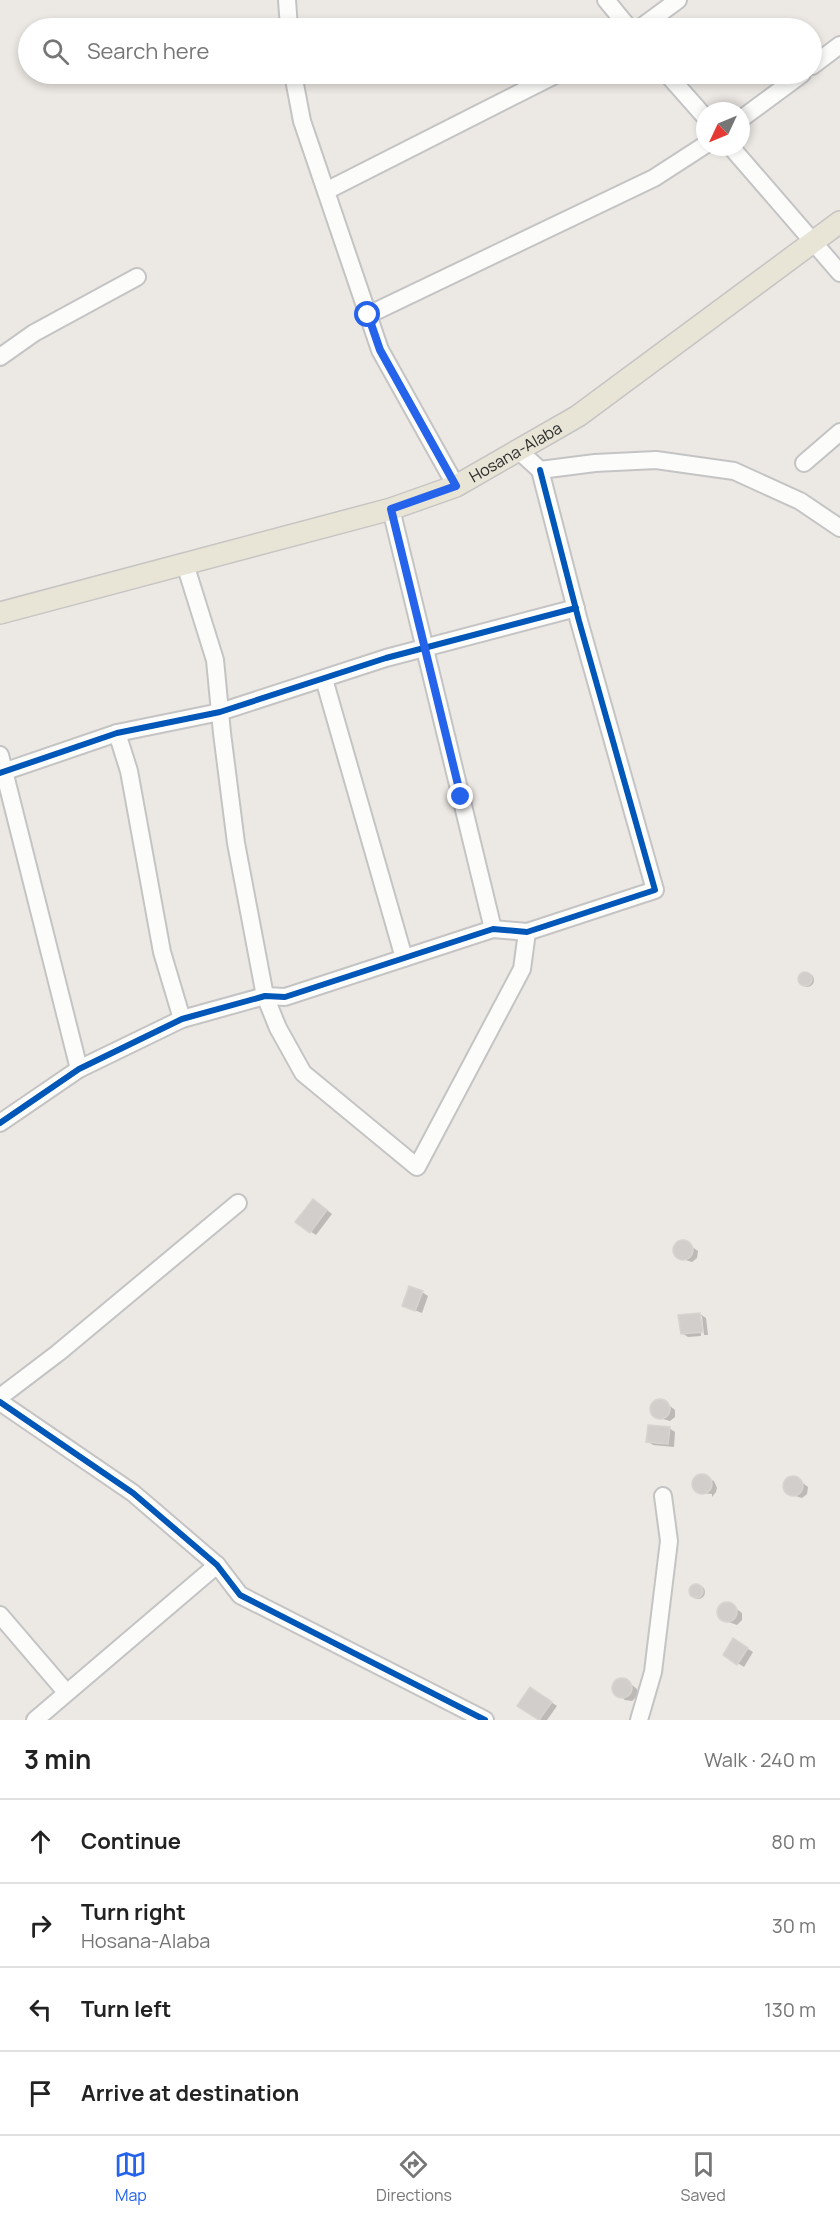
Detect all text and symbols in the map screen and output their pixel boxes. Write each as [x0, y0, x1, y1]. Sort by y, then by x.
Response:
search box [18, 18, 822, 84]
icon: search [39, 35, 72, 68]
text: Search here [87, 36, 209, 66]
north arrow [696, 102, 750, 156]
route start [354, 301, 380, 327]
street label: Hosana-Alaba [465, 417, 566, 487]
route end [447, 783, 473, 809]
text: 3 min [24, 1741, 91, 1777]
text: Walk · 240 m [704, 1746, 816, 1773]
icon: ahead [24, 1825, 57, 1858]
text: Continue [81, 1826, 181, 1856]
text: 80 m [771, 1828, 816, 1855]
text: Turn right [81, 1897, 186, 1927]
icon: right [24, 1909, 57, 1942]
text: 30 m [772, 1912, 816, 1939]
text: Hosana-Alaba [81, 1927, 210, 1954]
icon: left [24, 1993, 57, 2026]
text: Turn left [81, 1994, 171, 2024]
text: 130 m [764, 1996, 816, 2023]
icon: arrive [24, 2077, 57, 2110]
text: Arrive at destination [81, 2078, 299, 2108]
tab: Map [114, 2148, 147, 2206]
tab: Directions [376, 2148, 452, 2206]
tab: Saved [681, 2148, 726, 2206]

